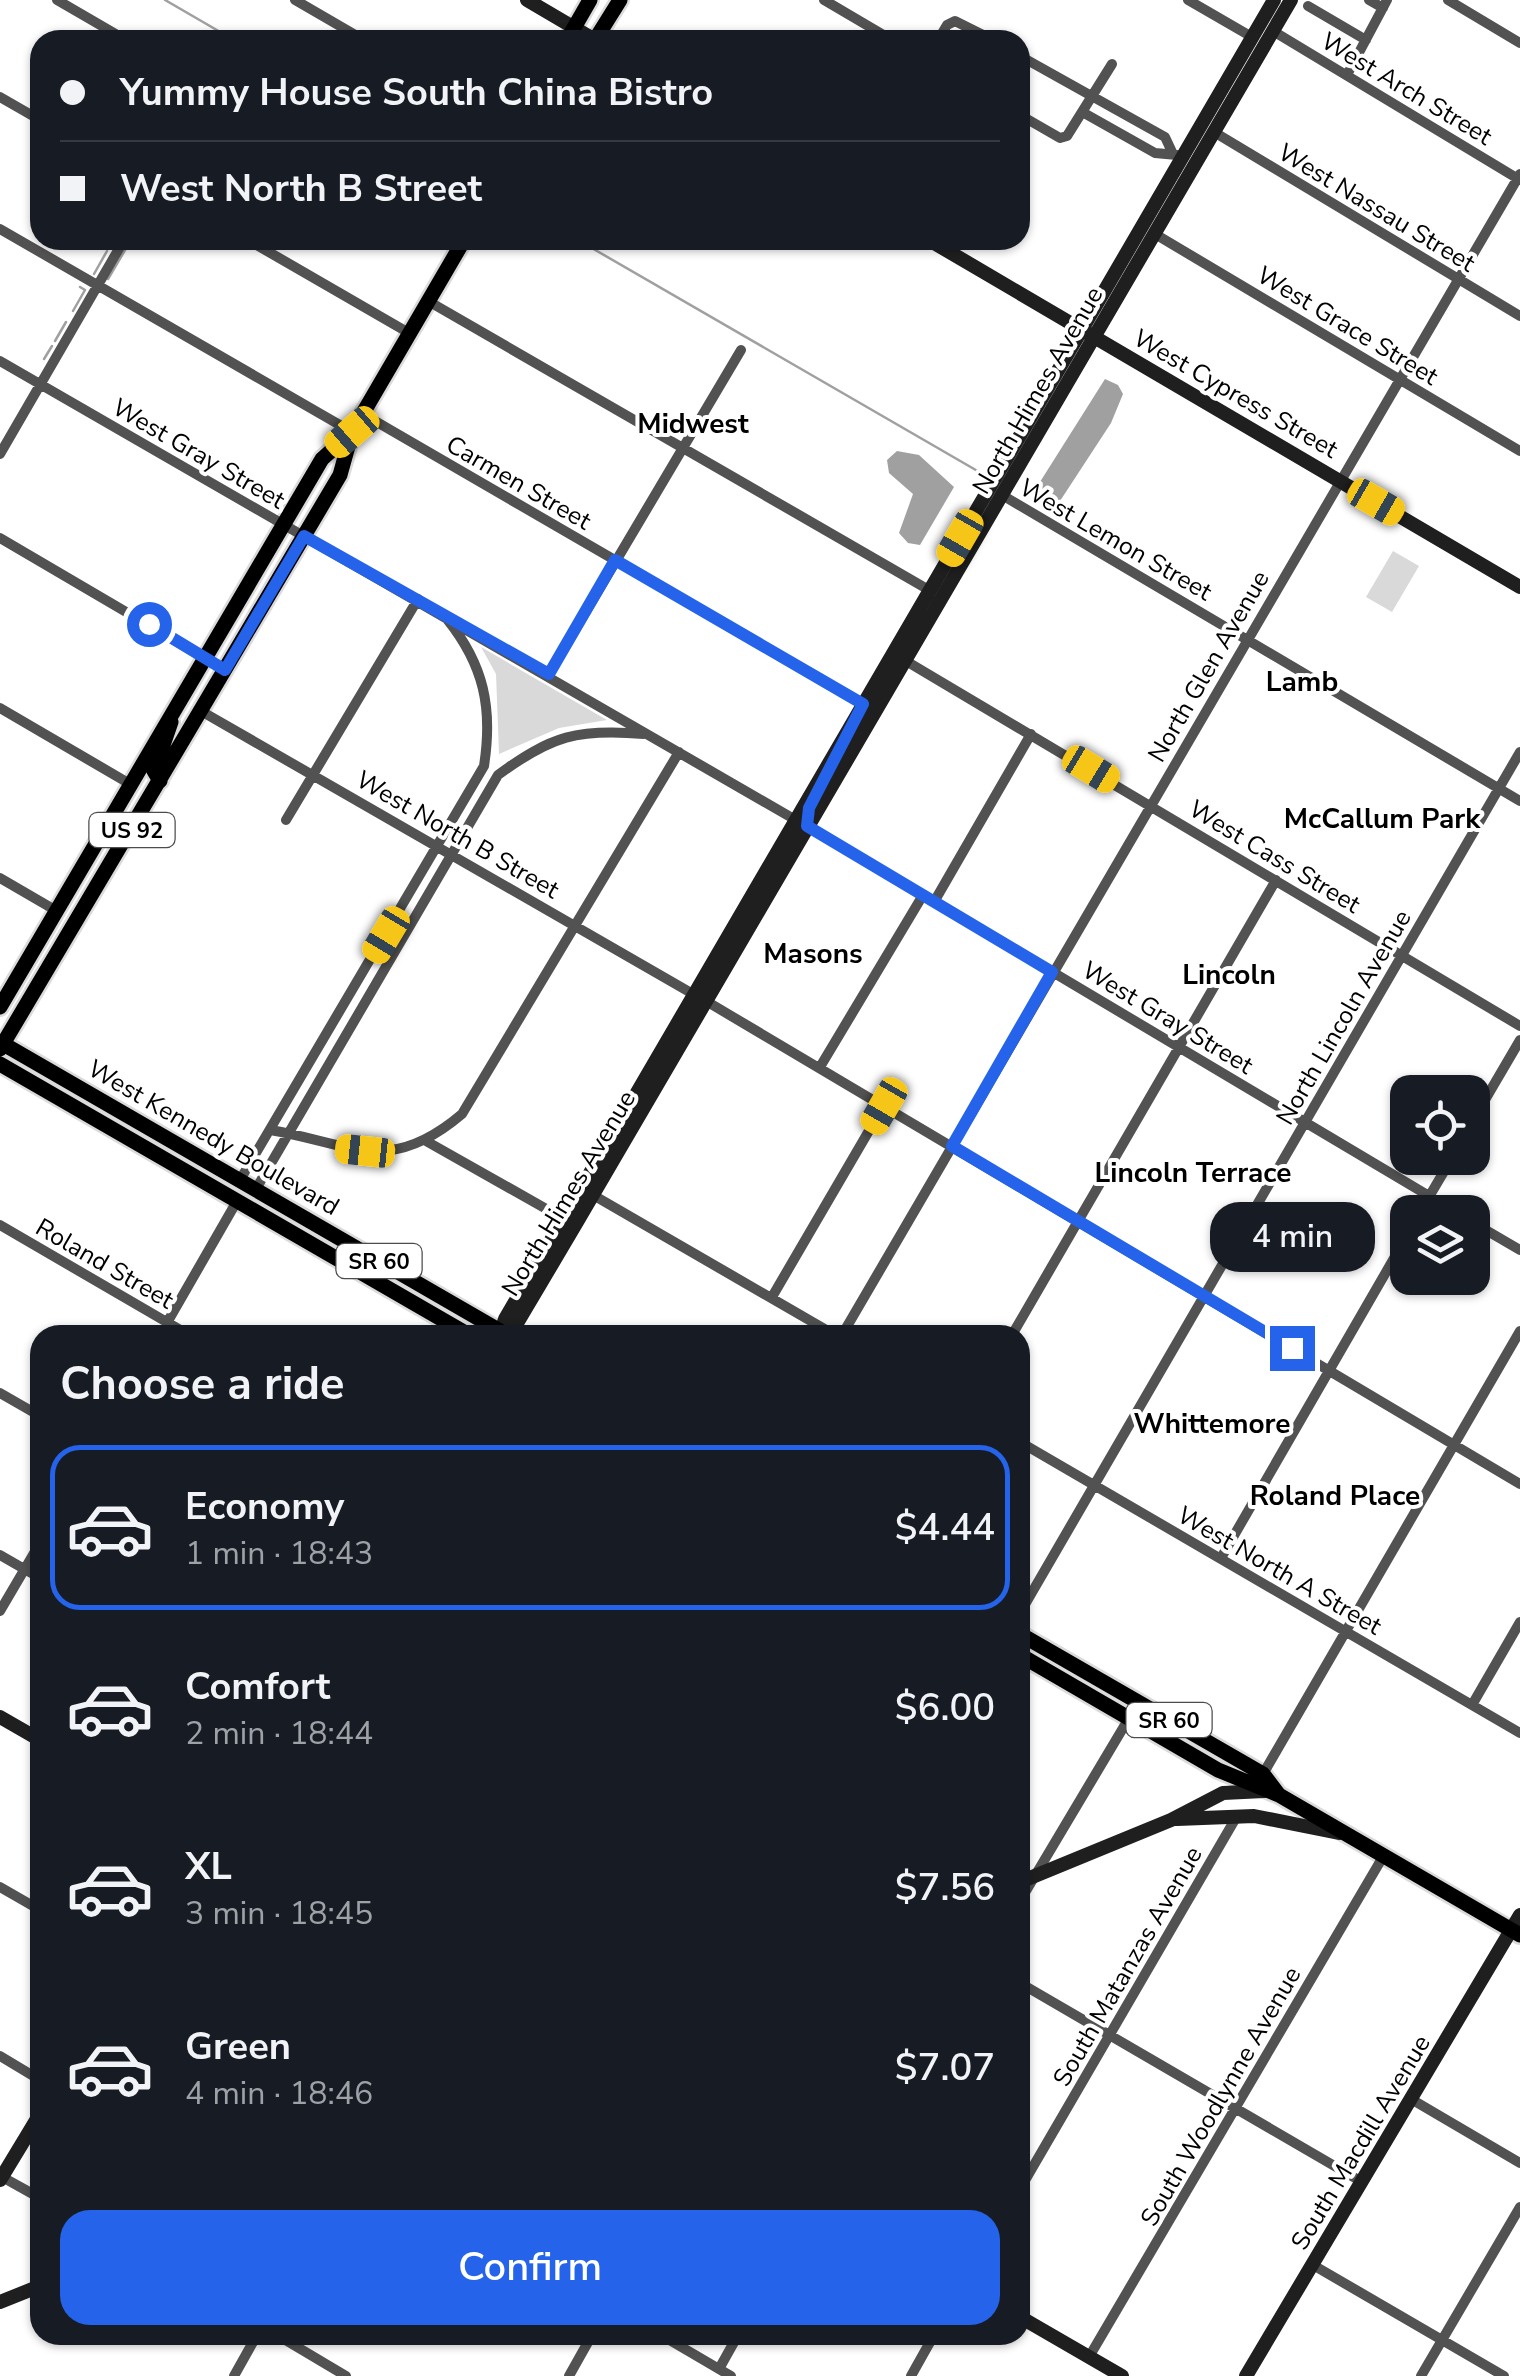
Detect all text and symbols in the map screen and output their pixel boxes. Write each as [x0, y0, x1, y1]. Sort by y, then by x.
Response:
street label: West Arch Street [1315, 24, 1499, 153]
text: Yummy House South China Bistro [120, 67, 713, 118]
street label: West Nassau Street [1272, 136, 1482, 280]
text: West North B Street [120, 163, 482, 214]
street label: West Grace Street [1250, 258, 1445, 394]
street label: North Himes Avenue [965, 280, 1111, 501]
street label: West Cypress Street [1127, 321, 1344, 466]
street label: West Gray Street [106, 391, 291, 517]
car [320, 401, 384, 463]
district label: Midwest [637, 405, 749, 443]
street label: Carmen Street [440, 428, 597, 538]
street label: West Lemon Street [1013, 471, 1218, 609]
car [1343, 474, 1409, 530]
car [932, 505, 988, 571]
street label: North Glen Avenue [1140, 565, 1278, 768]
route start [127, 602, 172, 647]
district label: Lamb [1266, 663, 1338, 701]
car [1058, 741, 1124, 797]
street label: West North B Street [350, 763, 566, 907]
street label: West Cass Street [1182, 792, 1367, 922]
district label: McCallum Park [1284, 800, 1481, 838]
road number: US 92 [90, 813, 174, 847]
car [358, 902, 414, 968]
street label: North Lincoln Avenue [1268, 904, 1419, 1131]
district label: Masons [763, 935, 863, 973]
street label: West Gray Street [1076, 953, 1260, 1083]
district label: Lincoln [1182, 956, 1276, 994]
street label: West Kennedy Boulevard [82, 1052, 345, 1224]
car [856, 1073, 912, 1139]
map controls [1390, 1075, 1490, 1295]
button: locate [1390, 1075, 1490, 1175]
street label: North Himes Avenue [494, 1084, 644, 1303]
car [334, 1133, 396, 1169]
district label: Lincoln Terrace [1095, 1154, 1291, 1192]
button: layers [1390, 1195, 1490, 1295]
callout: 4 min [1210, 1203, 1374, 1273]
street label: Roland Street [29, 1211, 180, 1317]
text: 4 min [1252, 1215, 1333, 1258]
road number: SR 60 [336, 1244, 422, 1278]
route end [1270, 1326, 1315, 1371]
text: Choose a ride [60, 1354, 345, 1415]
district label: Whittemore [1133, 1405, 1291, 1443]
district label: Roland Place [1250, 1477, 1420, 1515]
text: Economy [185, 1481, 344, 1532]
icon: car [65, 1483, 155, 1573]
street label: West North A Street [1171, 1498, 1388, 1643]
text: $4.44 [895, 1502, 995, 1553]
text: 1 min · 18:43 [185, 1532, 373, 1575]
text: Comfort [185, 1661, 330, 1712]
icon: car [65, 1663, 155, 1753]
text: $6.00 [895, 1682, 995, 1733]
road number: SR 60 [1126, 1703, 1212, 1737]
text: 2 min · 18:44 [185, 1712, 373, 1755]
street label: South Matanzas Avenue [1045, 1840, 1211, 2093]
text: XL [185, 1841, 232, 1892]
icon: car [65, 1843, 155, 1933]
text: $7.56 [895, 1862, 995, 1913]
text: 3 min · 18:45 [185, 1892, 373, 1935]
street label: South Woodlynne Avenue [1133, 1961, 1309, 2232]
text: Green [185, 2021, 291, 2072]
icon: car [65, 2023, 155, 2113]
street label: South Macdill Avenue [1283, 2029, 1439, 2256]
text: $7.07 [895, 2042, 995, 2093]
text: 4 min · 18:46 [185, 2072, 373, 2115]
button: Confirm [60, 2210, 1000, 2325]

